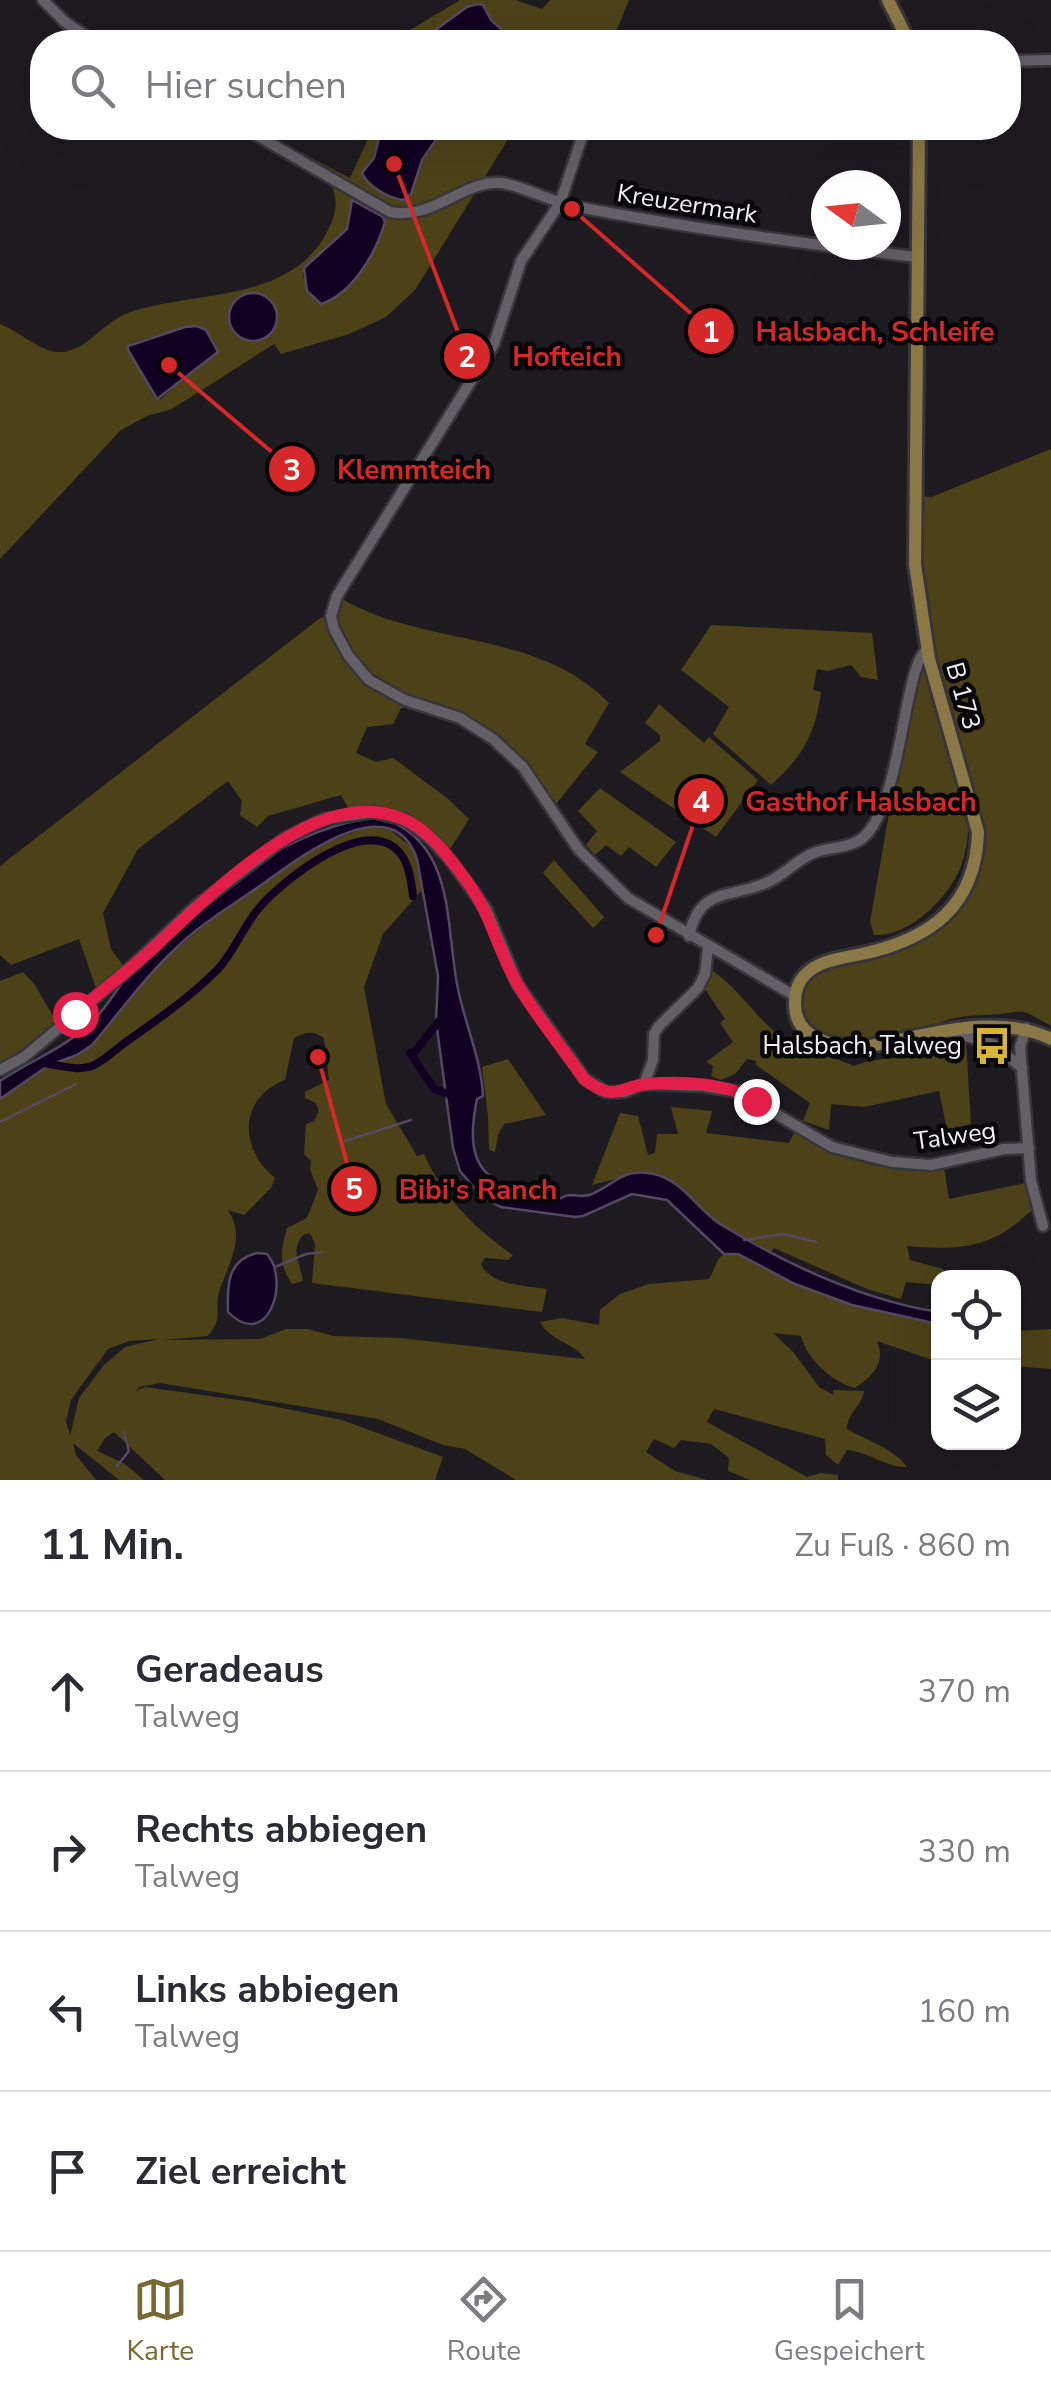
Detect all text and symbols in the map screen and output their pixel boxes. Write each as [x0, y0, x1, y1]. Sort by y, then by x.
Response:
search box [30, 30, 1021, 140]
icon: search [65, 58, 120, 113]
text: Hier suchen [145, 60, 347, 111]
north arrow [811, 170, 901, 260]
street label: Kreuzermark [615, 176, 760, 232]
callout: Halsbach, Schleife [686, 302, 1015, 360]
text: 1 [702, 312, 720, 353]
text: Halsbach, Schleife [755, 313, 995, 351]
callout: Hofteich [442, 327, 642, 385]
text: 2 [458, 337, 476, 378]
text: Hofteich [512, 338, 622, 376]
callout: Klemmteich [267, 440, 511, 498]
text: 3 [283, 450, 301, 491]
text: Klemmteich [337, 451, 491, 489]
street label: B 173 [937, 658, 989, 734]
callout: Gasthof Halsbach [676, 772, 997, 830]
text: 4 [692, 782, 710, 823]
text: Gasthof Halsbach [745, 783, 977, 821]
route start [53, 992, 99, 1038]
bus stop icon: Halsbach, Talweg [971, 1025, 1013, 1067]
place label: Halsbach, Talweg [762, 1029, 962, 1063]
route end [734, 1079, 780, 1125]
street label: Talweg [912, 1113, 998, 1159]
callout: Bibi's Ranch [329, 1160, 577, 1218]
text: 5 [345, 1169, 363, 1210]
text: Bibi's Ranch [399, 1171, 557, 1209]
map controls [931, 1270, 1021, 1450]
button: locate [931, 1270, 1021, 1360]
button: layers [931, 1360, 1021, 1450]
text: 11 Min. [40, 1517, 184, 1574]
text: Zu Fuß · 860 m [795, 1524, 1011, 1567]
text: Geradeaus [135, 1644, 324, 1695]
icon: ahead [40, 1664, 95, 1719]
text: 370 m [918, 1670, 1011, 1713]
text: Talweg [135, 1695, 240, 1738]
text: Rechts abbiegen [135, 1804, 427, 1855]
icon: right [40, 1824, 95, 1879]
text: 330 m [918, 1830, 1011, 1873]
text: Talweg [135, 1855, 240, 1898]
text: Links abbiegen [135, 1964, 400, 2015]
icon: left [40, 1984, 95, 2039]
text: 160 m [918, 1990, 1011, 2033]
text: Talweg [135, 2015, 240, 2058]
icon: arrive [40, 2144, 95, 2199]
text: Ziel erreicht [135, 2146, 346, 2197]
tab: Karte [126, 2272, 194, 2370]
tab: Route [447, 2272, 521, 2370]
tab: Gespeichert [774, 2272, 925, 2370]

